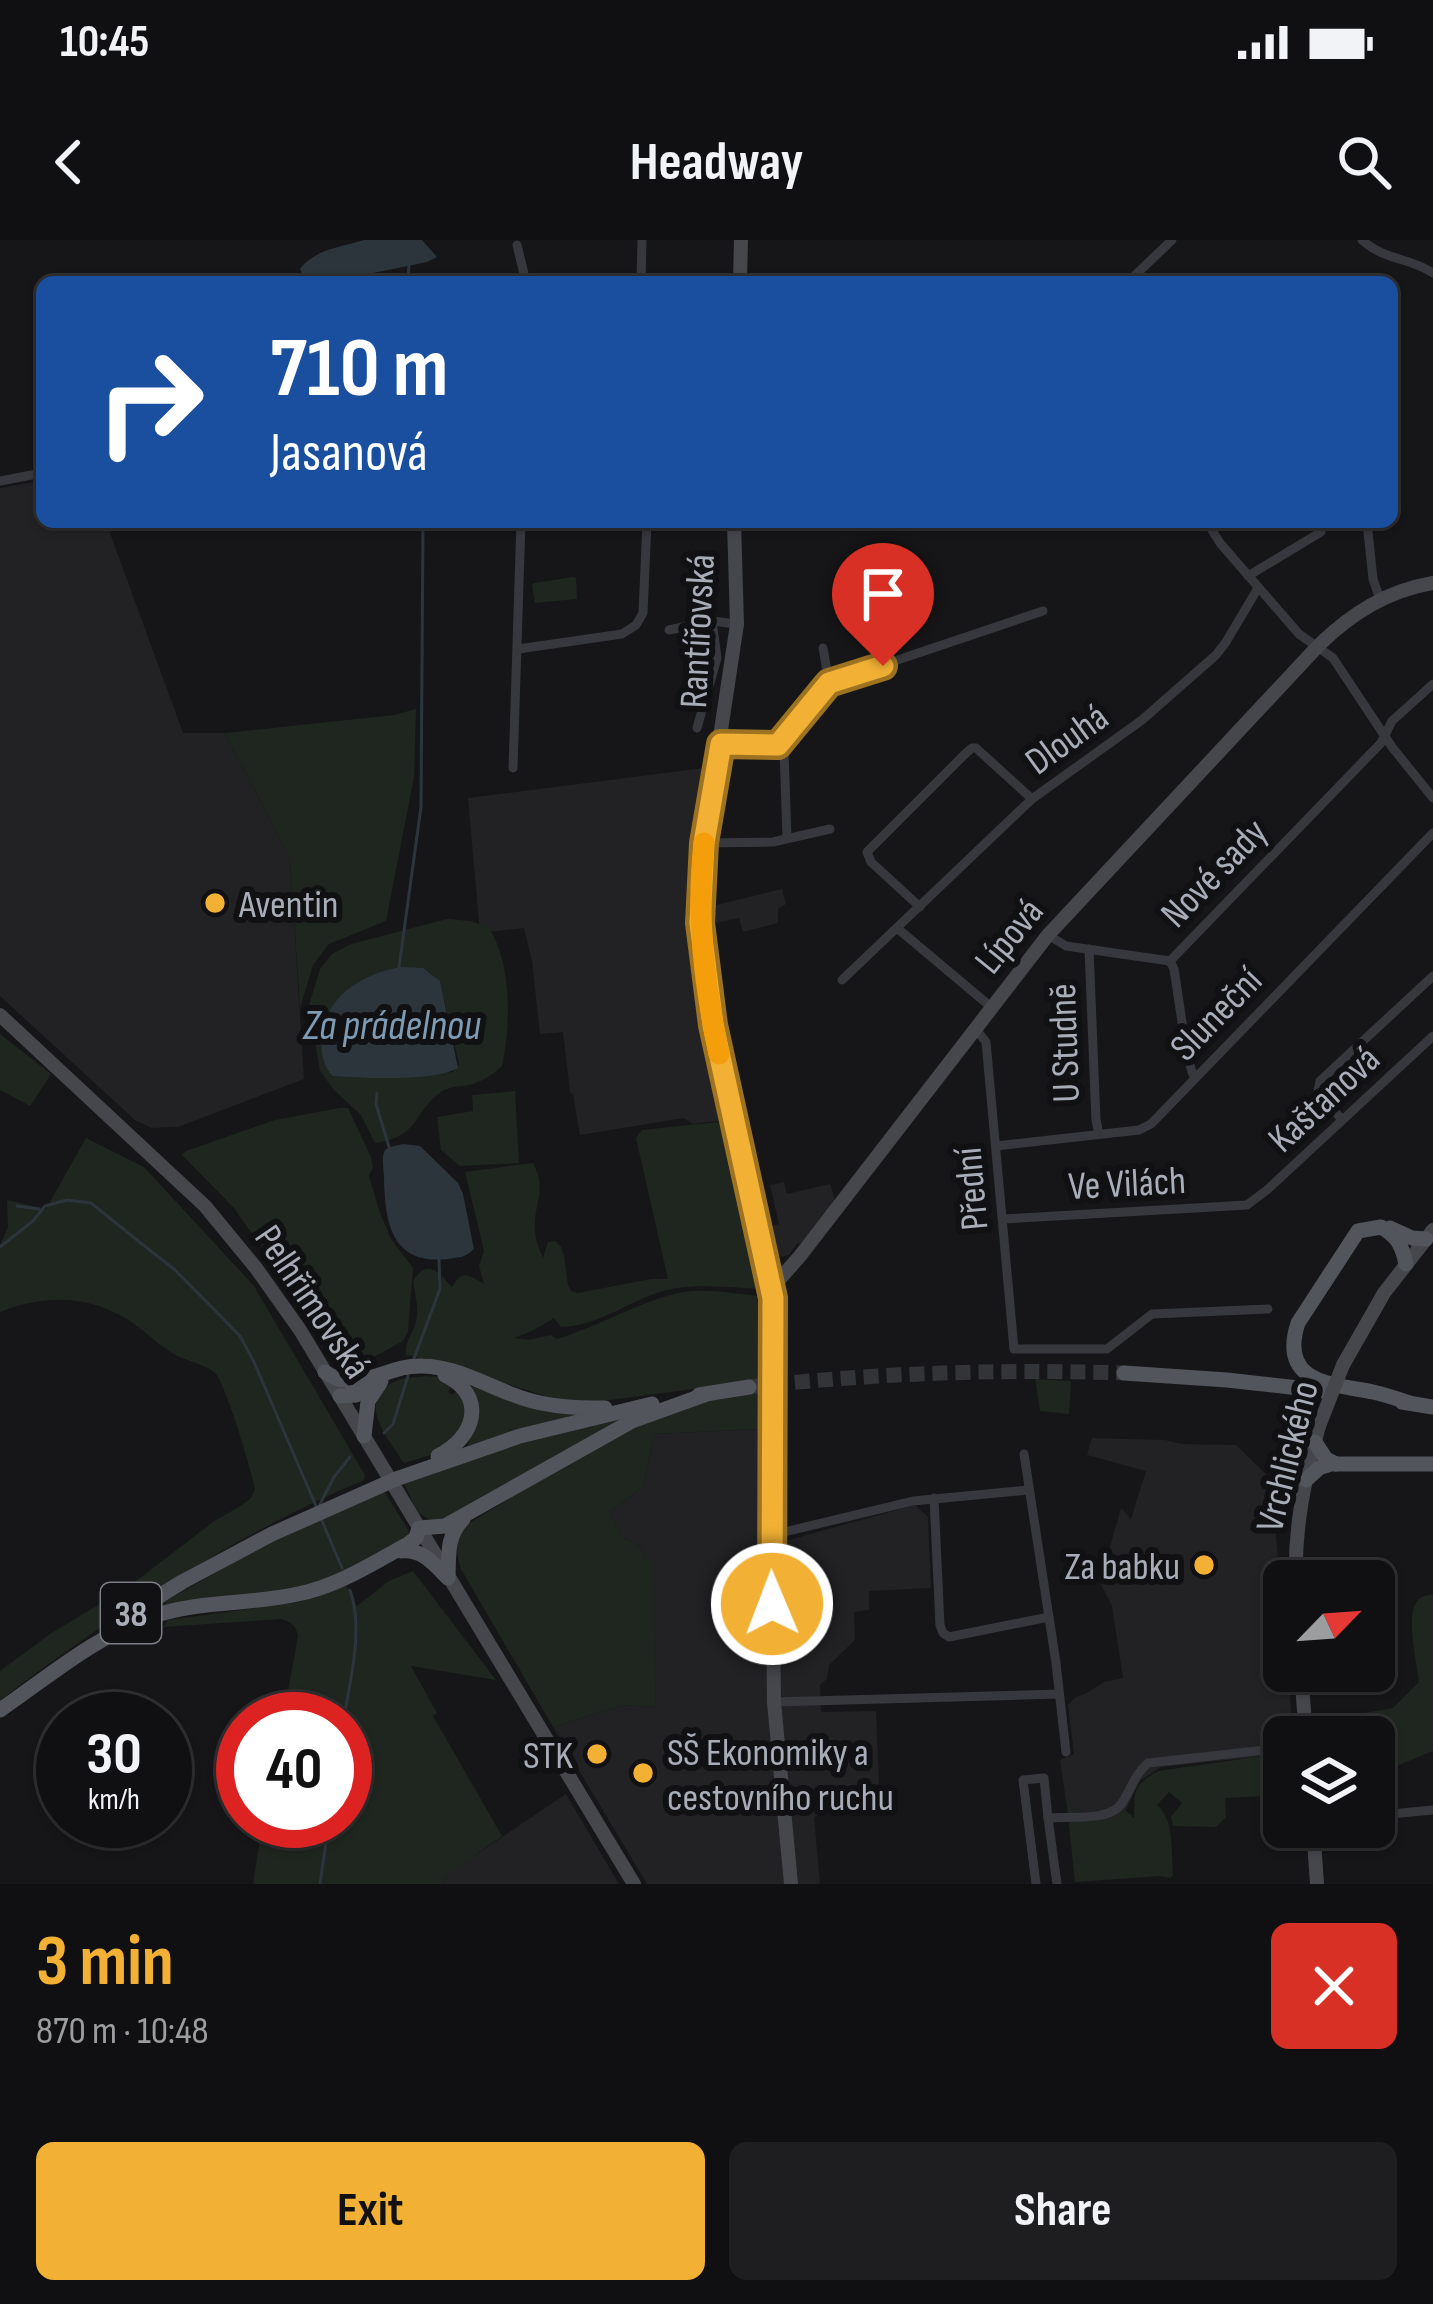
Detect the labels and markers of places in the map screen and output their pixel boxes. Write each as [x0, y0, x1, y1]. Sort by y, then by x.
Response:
pin [832, 543, 934, 666]
place label: Aventin [238, 882, 339, 929]
marker: Aventin [202, 890, 228, 916]
place label: Za babku [1065, 1544, 1180, 1591]
marker: Za babku [1191, 1552, 1217, 1578]
place label: SŠ Ekonomiky a cestovního ruchu [667, 1730, 894, 1822]
place label: STK [523, 1733, 573, 1780]
marker: STK [584, 1741, 610, 1767]
marker: SŠ Ekonomiky a cestovního ruchu [630, 1760, 656, 1786]

